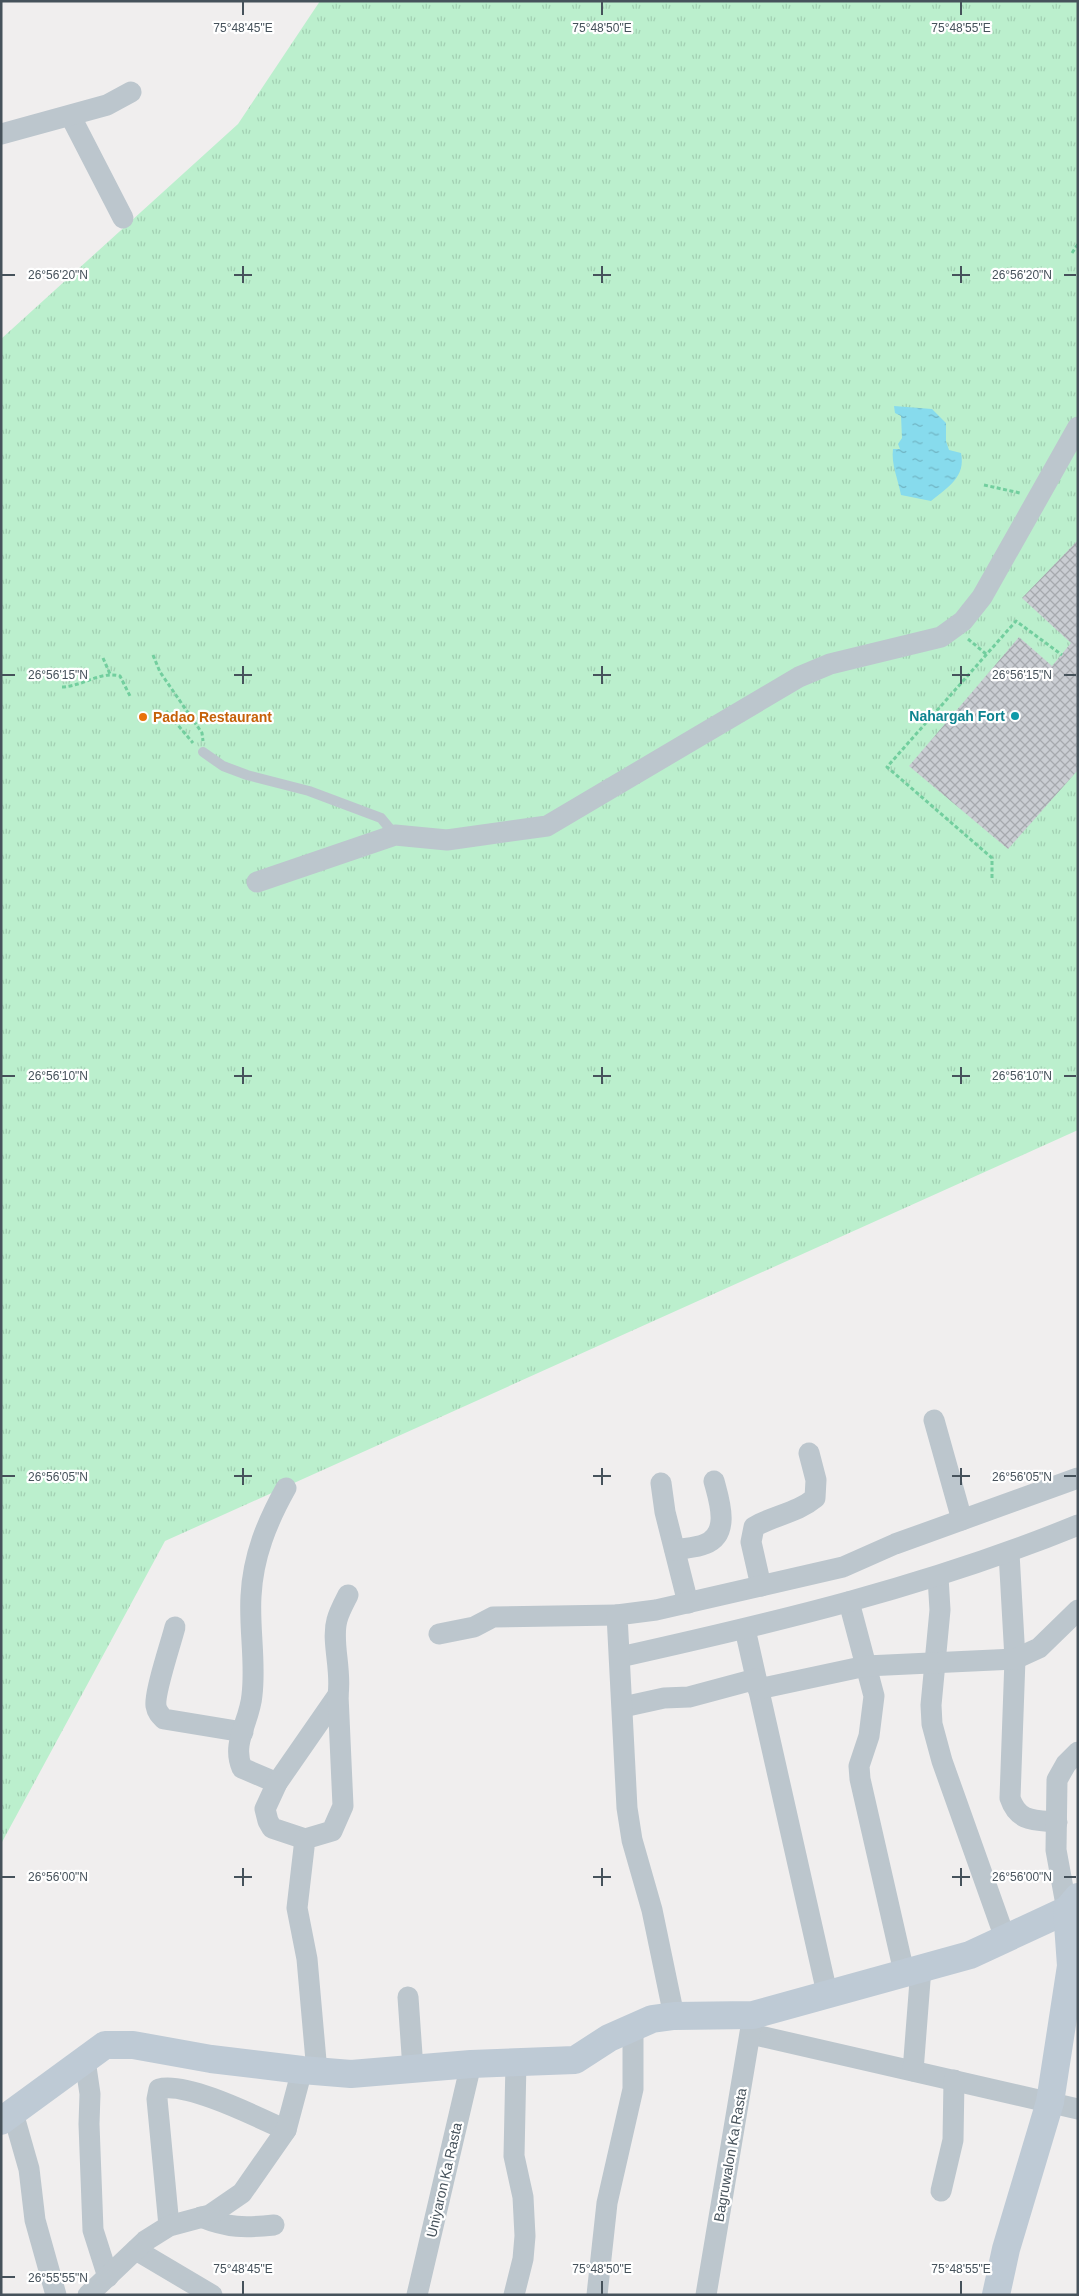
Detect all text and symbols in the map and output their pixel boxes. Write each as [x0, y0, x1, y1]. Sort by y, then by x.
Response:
text: 75°48'45"E [213, 21, 273, 35]
text: 75°48'50"E [572, 21, 632, 35]
text: 75°48'55"E [931, 21, 991, 35]
text: 26°56'20"N [28, 268, 88, 282]
text: 26°56'20"N [992, 268, 1052, 282]
text: 26°56'15"N [28, 668, 88, 682]
text: 26°56'15"N [992, 668, 1052, 682]
place label: Nahargah Fort [909, 708, 1005, 724]
place label: Padao Restaurant [153, 709, 272, 725]
marker: Nahargah Fort [1009, 710, 1021, 722]
marker: Padao Restaurant [137, 711, 149, 723]
text: 26°56'10"N [28, 1069, 88, 1083]
text: 26°56'10"N [992, 1069, 1052, 1083]
text: 26°56'05"N [28, 1470, 88, 1484]
text: 26°56'05"N [992, 1470, 1052, 1484]
text: 26°56'00"N [28, 1870, 88, 1884]
text: 26°56'00"N [992, 1870, 1052, 1884]
street label: Bagruwalon Ka Rasta [710, 2087, 750, 2223]
street label: Uniyaron Ka Rasta [423, 2121, 465, 2239]
text: 75°48'45"E [213, 2262, 273, 2276]
text: 75°48'50"E [572, 2262, 632, 2276]
text: 75°48'55"E [931, 2262, 991, 2276]
text: 26°55'55"N [28, 2271, 88, 2285]

